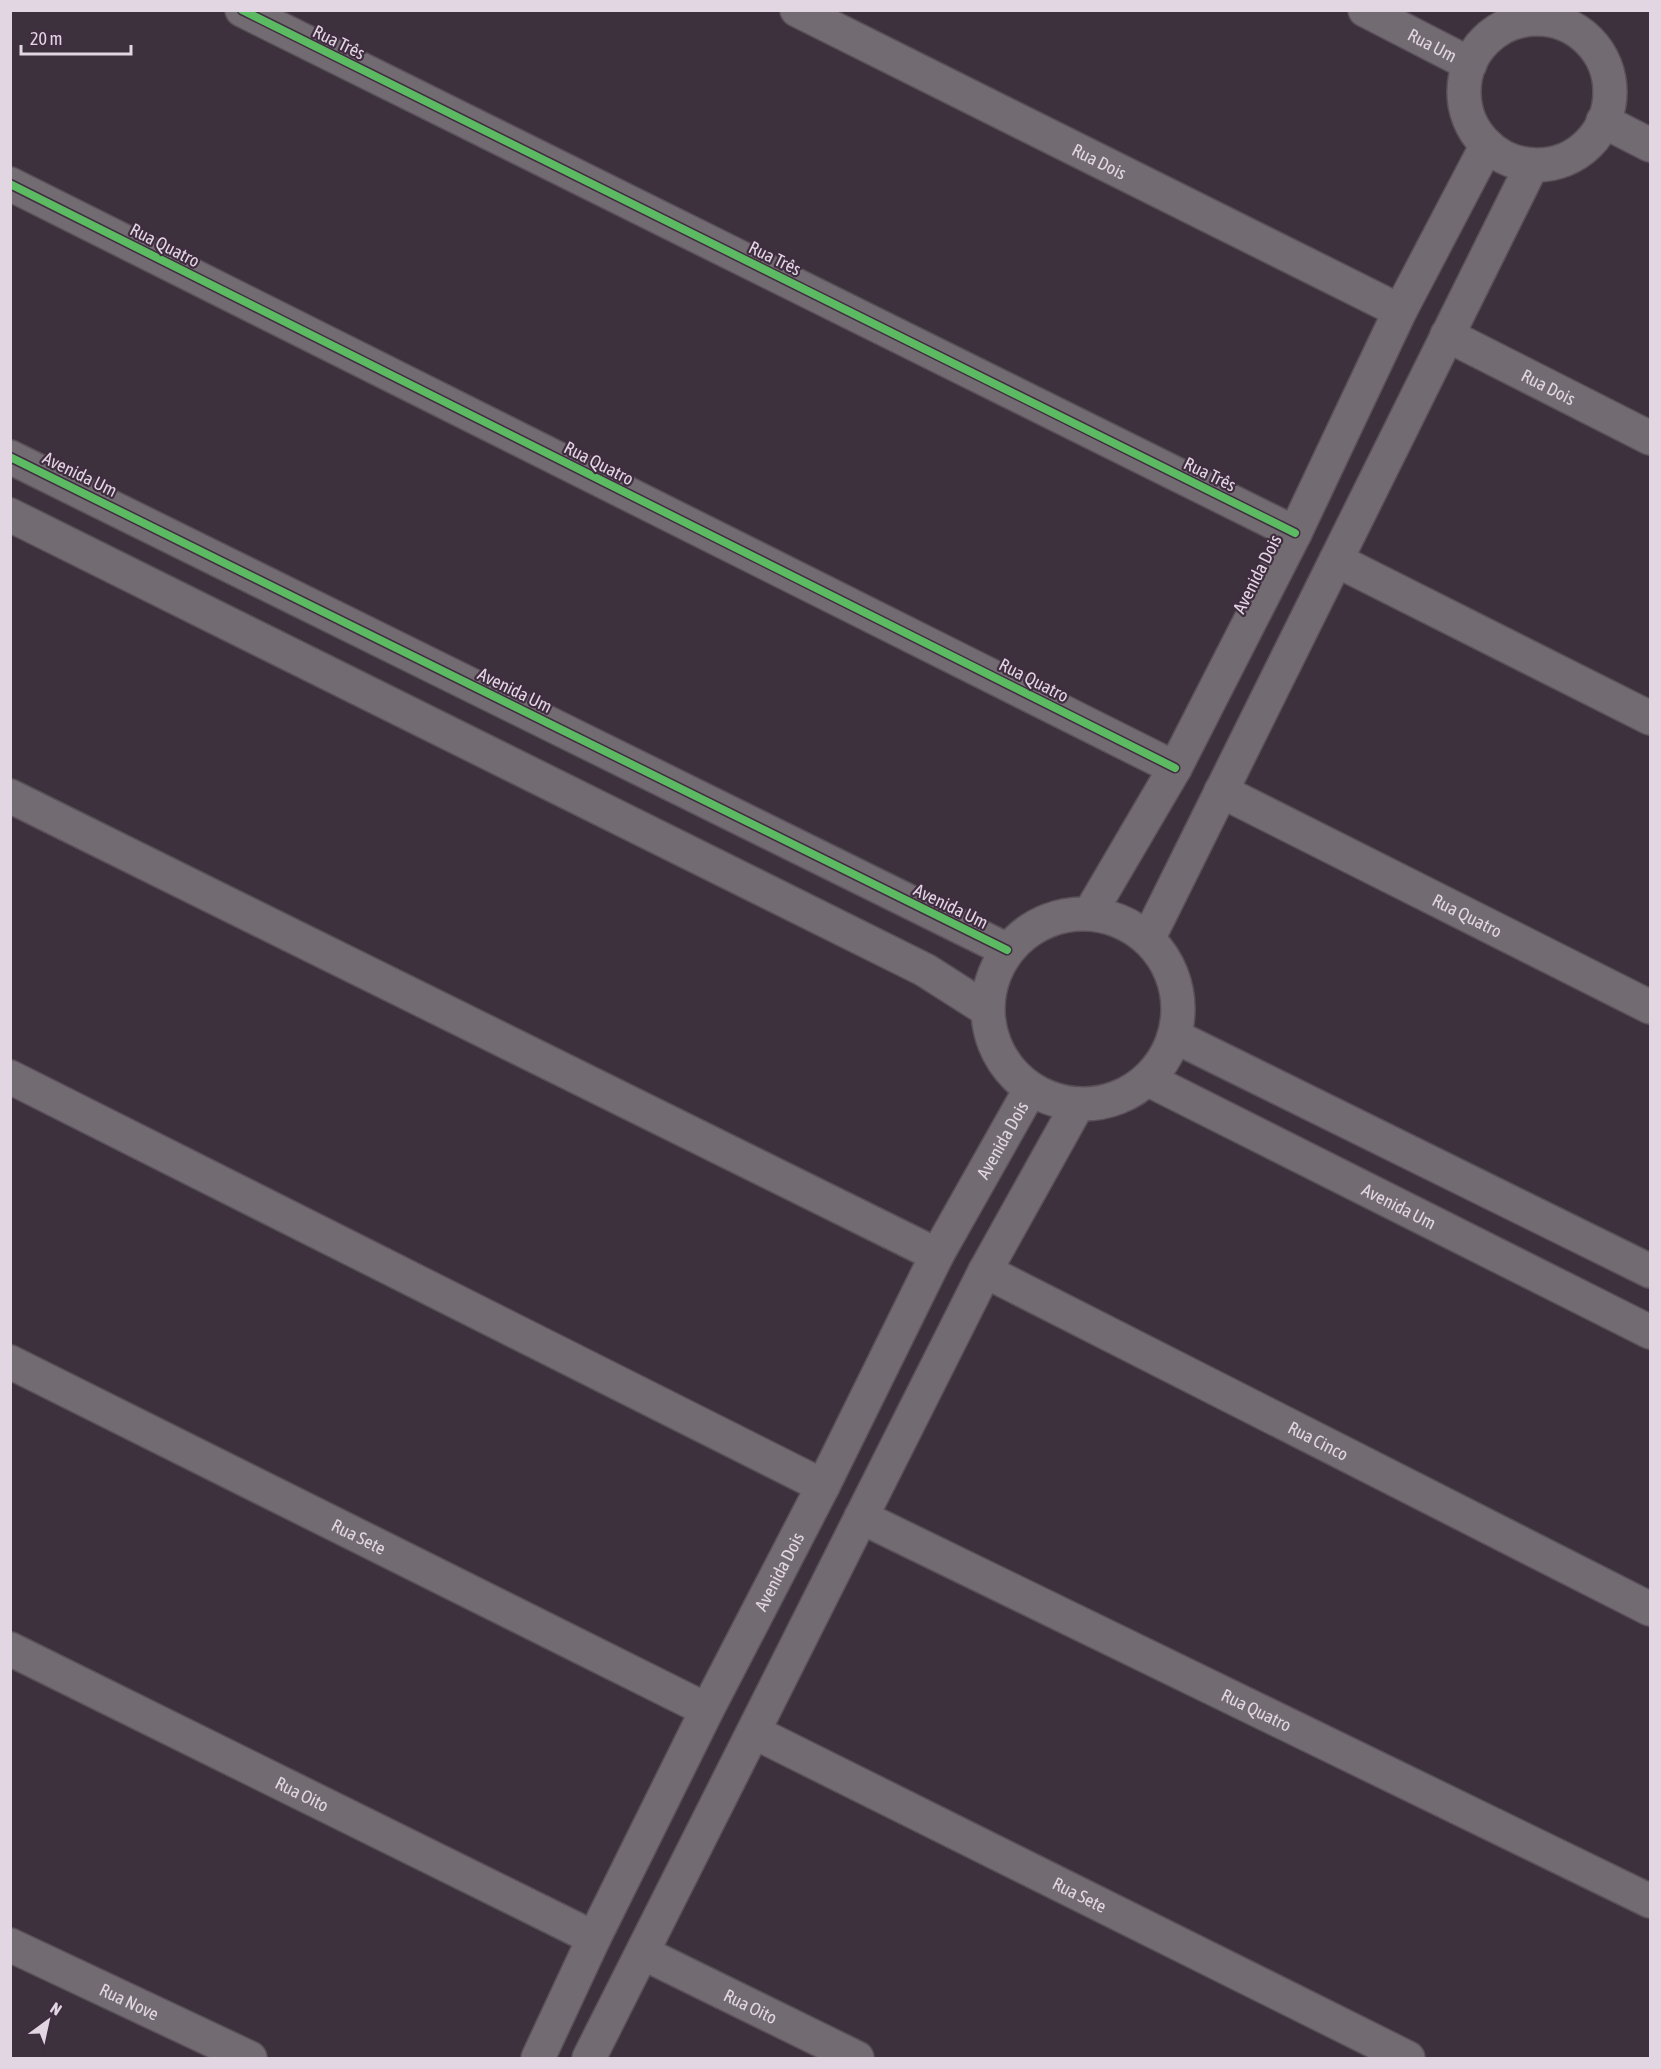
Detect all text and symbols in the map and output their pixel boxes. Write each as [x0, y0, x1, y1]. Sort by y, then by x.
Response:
scale bar [21, 18, 130, 56]
street label: Rua Três [310, 20, 368, 64]
street label: Rua Um [1405, 23, 1461, 66]
text: 20 m [30, 28, 62, 49]
street label: Rua Dois [1069, 139, 1130, 183]
street label: Rua Quatro [127, 219, 203, 271]
street label: Rua Três [746, 236, 804, 280]
street label: Rua Dois [1518, 364, 1579, 409]
street label: Rua Quatro [561, 437, 637, 489]
street label: Avenida Um [39, 447, 121, 501]
street label: Rua Três [1181, 452, 1239, 496]
street label: Avenida Dois [1228, 531, 1286, 617]
street label: Rua Quatro [996, 654, 1072, 706]
street label: Avenida Um [474, 663, 556, 717]
street label: Avenida Um [910, 879, 992, 933]
street label: Rua Quatro [1429, 889, 1506, 941]
street label: Avenida Dois [972, 1097, 1032, 1182]
street label: Avenida Um [1359, 1178, 1440, 1233]
street label: Rua Cinco [1285, 1416, 1352, 1464]
street label: Rua Sete [329, 1514, 389, 1558]
street label: Avenida Dois [750, 1529, 808, 1614]
street label: Rua Quatro [1218, 1684, 1295, 1735]
street label: Rua Oito [272, 1772, 332, 1816]
street label: Rua Sete [1049, 1872, 1110, 1917]
street label: Rua Nove [97, 1978, 162, 2024]
street label: Rua Oito [721, 1984, 781, 2028]
north arrow [18, 1991, 78, 2051]
text: N [47, 1998, 65, 2019]

